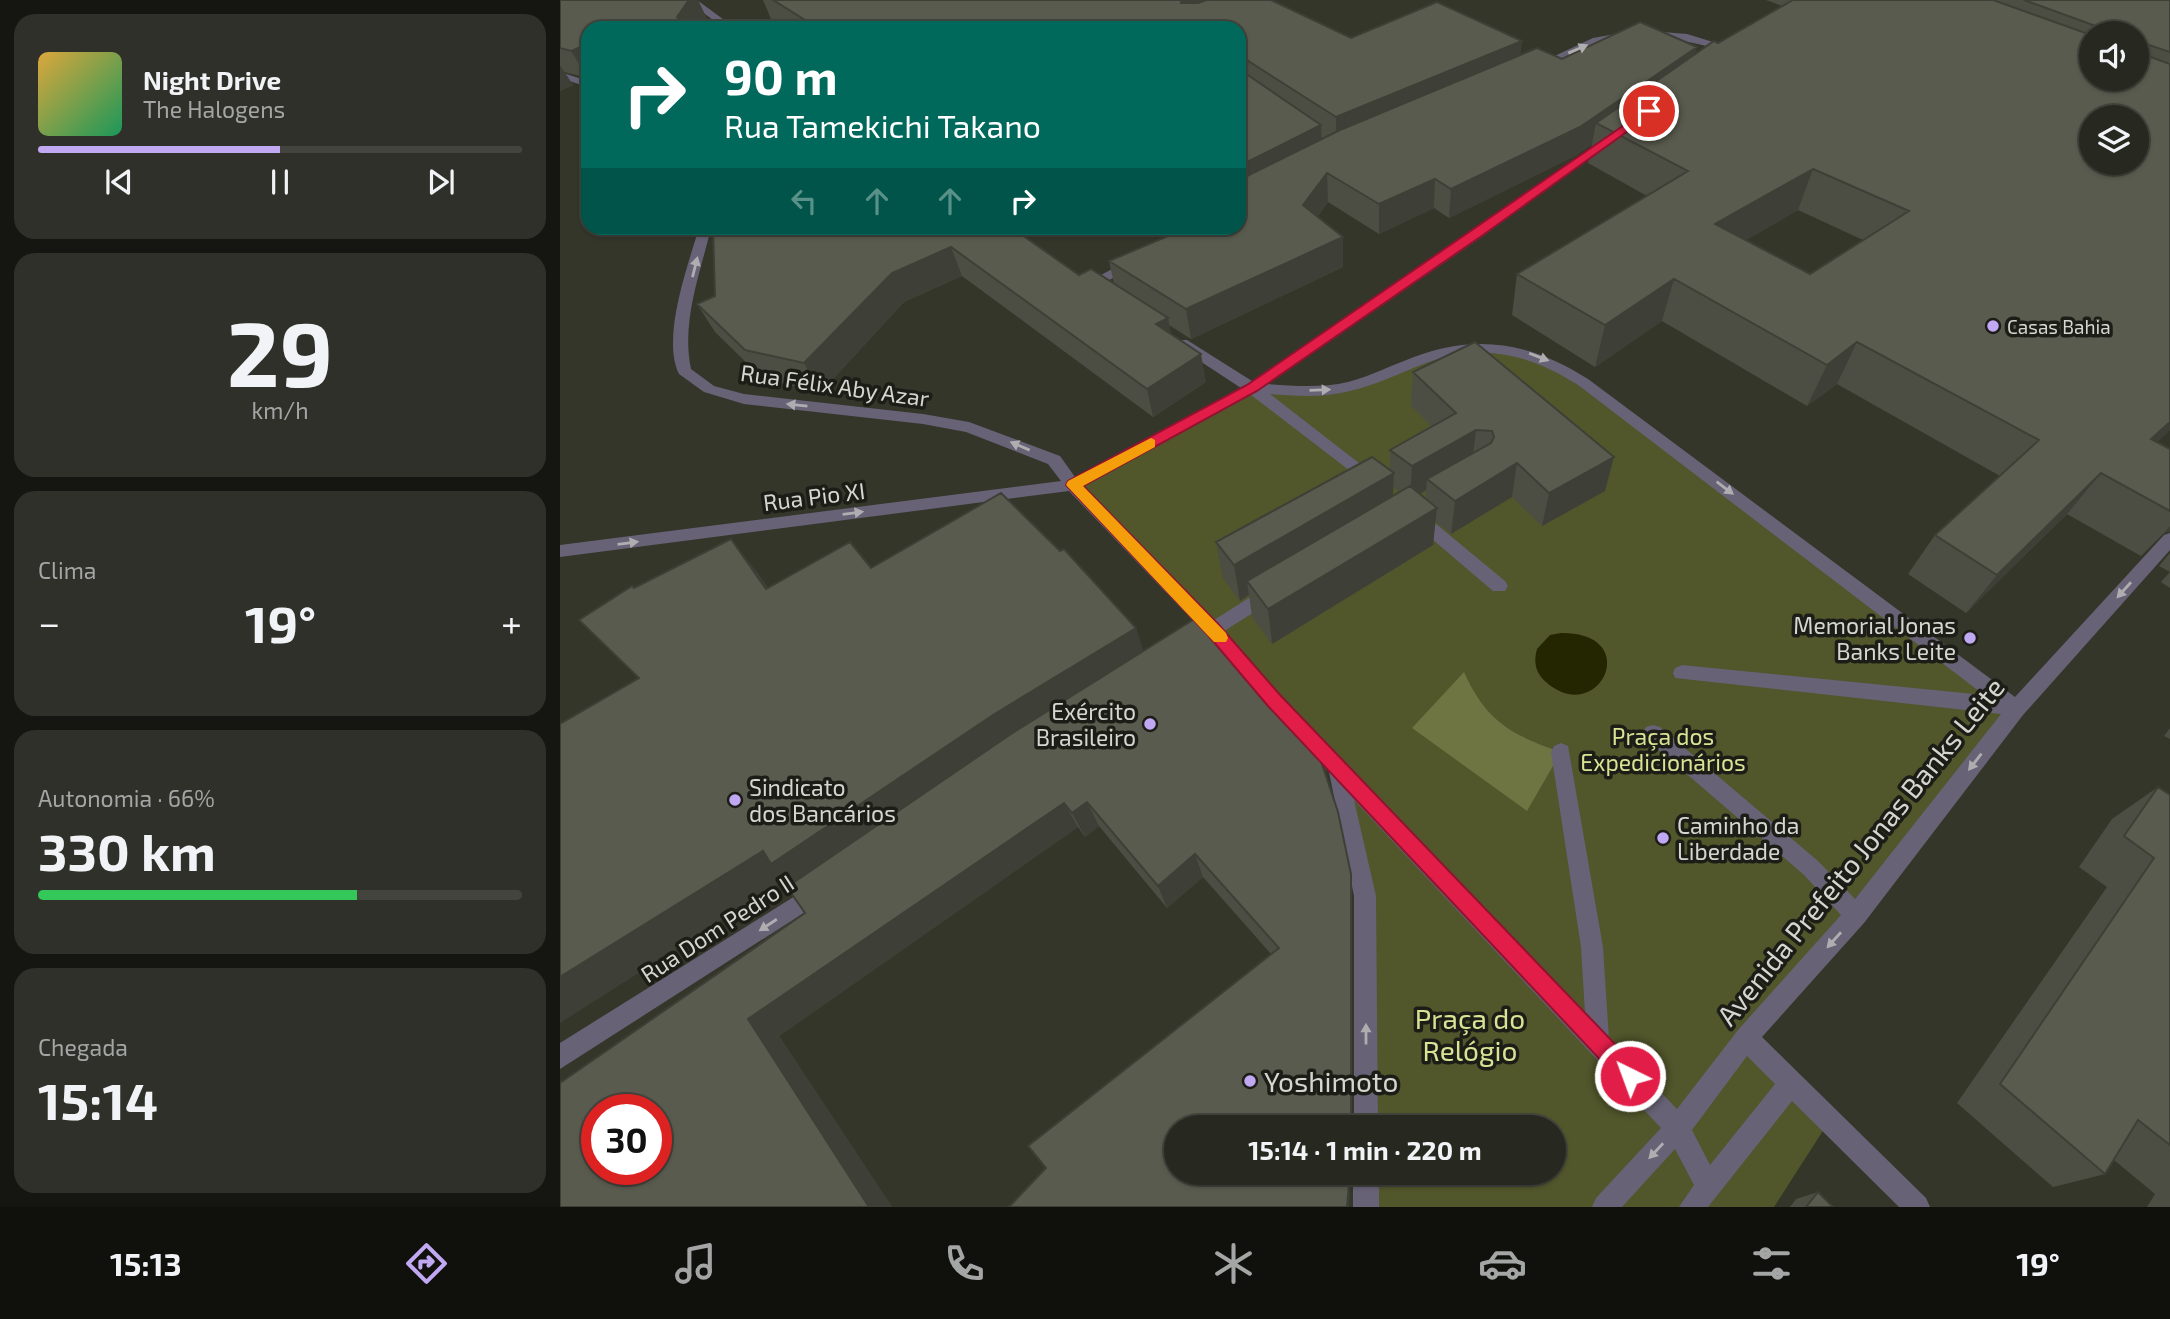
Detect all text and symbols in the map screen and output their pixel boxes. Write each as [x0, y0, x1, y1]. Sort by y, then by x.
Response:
map controls [2079, 21, 2149, 175]
button: sound [2079, 21, 2149, 91]
one-way arrow [1567, 43, 1588, 54]
text: 90 m [724, 46, 838, 105]
icon: right [609, 49, 700, 140]
text: Night Drive [143, 64, 281, 95]
pin [1619, 81, 1679, 141]
icon: arrive [1630, 92, 1668, 130]
text: The Halogens [143, 95, 285, 123]
button: layers [2079, 105, 2149, 175]
text: Rua Tamekichi Takano [724, 106, 1041, 144]
icon: previous [100, 163, 138, 201]
icon: pause [261, 163, 299, 201]
icon: next [422, 163, 460, 201]
icon: left [785, 182, 823, 220]
icon: ahead [858, 182, 896, 220]
icon: ahead [931, 182, 969, 220]
icon: right [1004, 182, 1042, 220]
one-way arrow [690, 256, 701, 278]
text: 29 [227, 296, 333, 405]
place label: Casas Bahia [2007, 315, 2111, 338]
marker: Casas Bahia [1985, 318, 2001, 334]
one-way arrow [1529, 352, 1550, 363]
street label: Rua Félix Aby Azar [739, 358, 931, 412]
one-way arrow [1309, 384, 1331, 395]
text: km/h [251, 396, 309, 424]
one-way arrow [786, 399, 808, 410]
one-way arrow [1010, 440, 1030, 452]
street label: Rua Pio XI [761, 476, 867, 516]
one-way arrow [1716, 480, 1734, 494]
one-way arrow [842, 508, 864, 519]
one-way arrow [617, 537, 639, 548]
text: Clima [38, 556, 96, 584]
one-way arrow [2116, 581, 2132, 599]
text: 19° [245, 591, 316, 653]
text: − [38, 599, 60, 645]
text: + [501, 599, 522, 645]
place label: Memorial Jonas Banks Leite [1793, 611, 1956, 665]
marker: Memorial Jonas Banks Leite [1962, 630, 1978, 646]
street label: Avenida Prefeito Jonas Banks Leite [1709, 670, 2011, 1032]
place label: Exército Brasileiro [1036, 697, 1136, 751]
marker: Exército Brasileiro [1142, 716, 1158, 732]
park label: Praça dos Expedicionários [1580, 722, 1746, 776]
one-way arrow [1968, 752, 1983, 770]
place label: Sindicato dos Bancários [749, 773, 896, 827]
text: Autonomia · 66% [38, 784, 215, 812]
marker: Sindicato dos Bancários [727, 792, 743, 808]
place label: Caminho da Liberdade [1677, 811, 1799, 865]
text: 330 km [38, 819, 216, 881]
marker: Caminho da Liberdade [1655, 830, 1671, 846]
street label: Rua Dom Pedro II [635, 868, 799, 988]
one-way arrow [759, 918, 778, 931]
one-way arrow [1827, 931, 1842, 948]
park label: Praça do Relógio [1415, 1001, 1525, 1067]
one-way arrow [1360, 1023, 1372, 1045]
text: Chegada [38, 1033, 128, 1061]
position arrow [1593, 1039, 1667, 1113]
place label: Yoshimoto [1264, 1064, 1398, 1098]
text: 15:14 [38, 1068, 158, 1130]
marker: Yoshimoto [1242, 1073, 1258, 1089]
speed limit sign: 30 [581, 1094, 672, 1185]
text: 15:14 · 1 min · 220 m [1248, 1134, 1482, 1165]
one-way arrow [1649, 1142, 1665, 1159]
icon: directions [402, 1239, 451, 1288]
icon: music [671, 1239, 720, 1288]
icon: phone [940, 1239, 989, 1288]
icon: climate [1209, 1239, 1258, 1288]
icon: car [1478, 1239, 1527, 1288]
icon: filters [1747, 1239, 1796, 1288]
text: 15:13 [110, 1244, 182, 1282]
text: 19° [2016, 1244, 2060, 1282]

